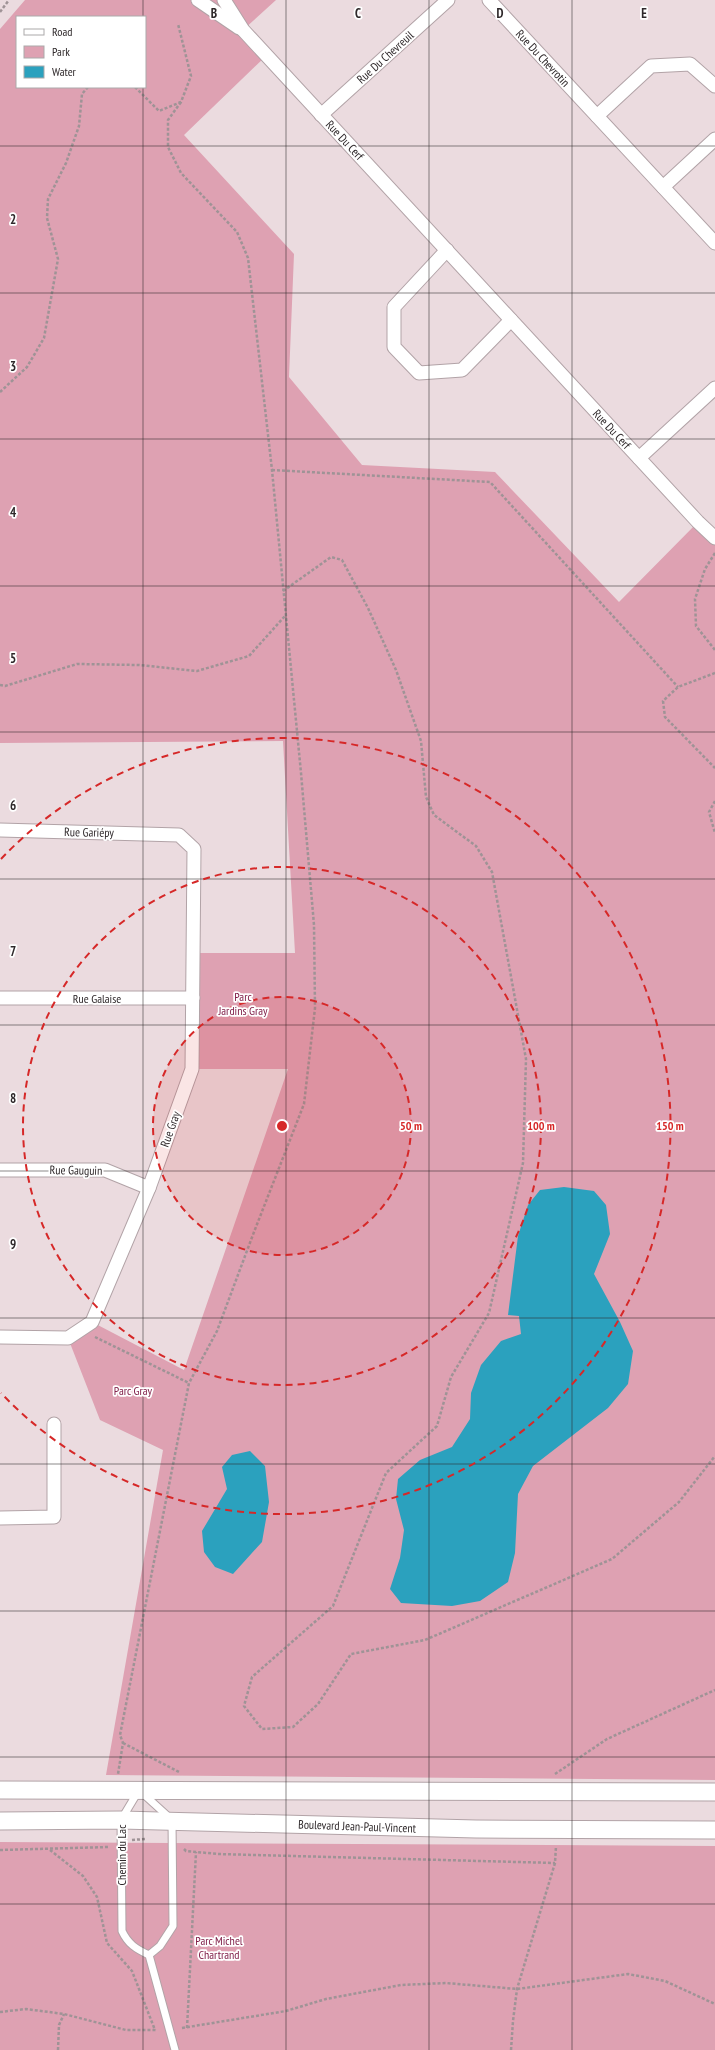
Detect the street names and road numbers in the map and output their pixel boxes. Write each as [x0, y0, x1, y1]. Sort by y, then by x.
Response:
street label: Rue Du Chevrotin [513, 26, 573, 90]
street label: Rue Du Chevreuil [353, 27, 417, 87]
street label: Rue Du Cerf [323, 117, 368, 164]
street label: Rue Du Cerf [590, 406, 635, 453]
street label: Rue Gariépy [64, 824, 114, 840]
street label: Rue Galaise [73, 991, 121, 1006]
street label: Rue Gray [157, 1109, 184, 1149]
street label: Rue Gauguin [50, 1162, 102, 1178]
street label: Boulevard Jean-Paul-Vincent [298, 1816, 417, 1836]
street label: Chemin du Lac [114, 1824, 129, 1885]

